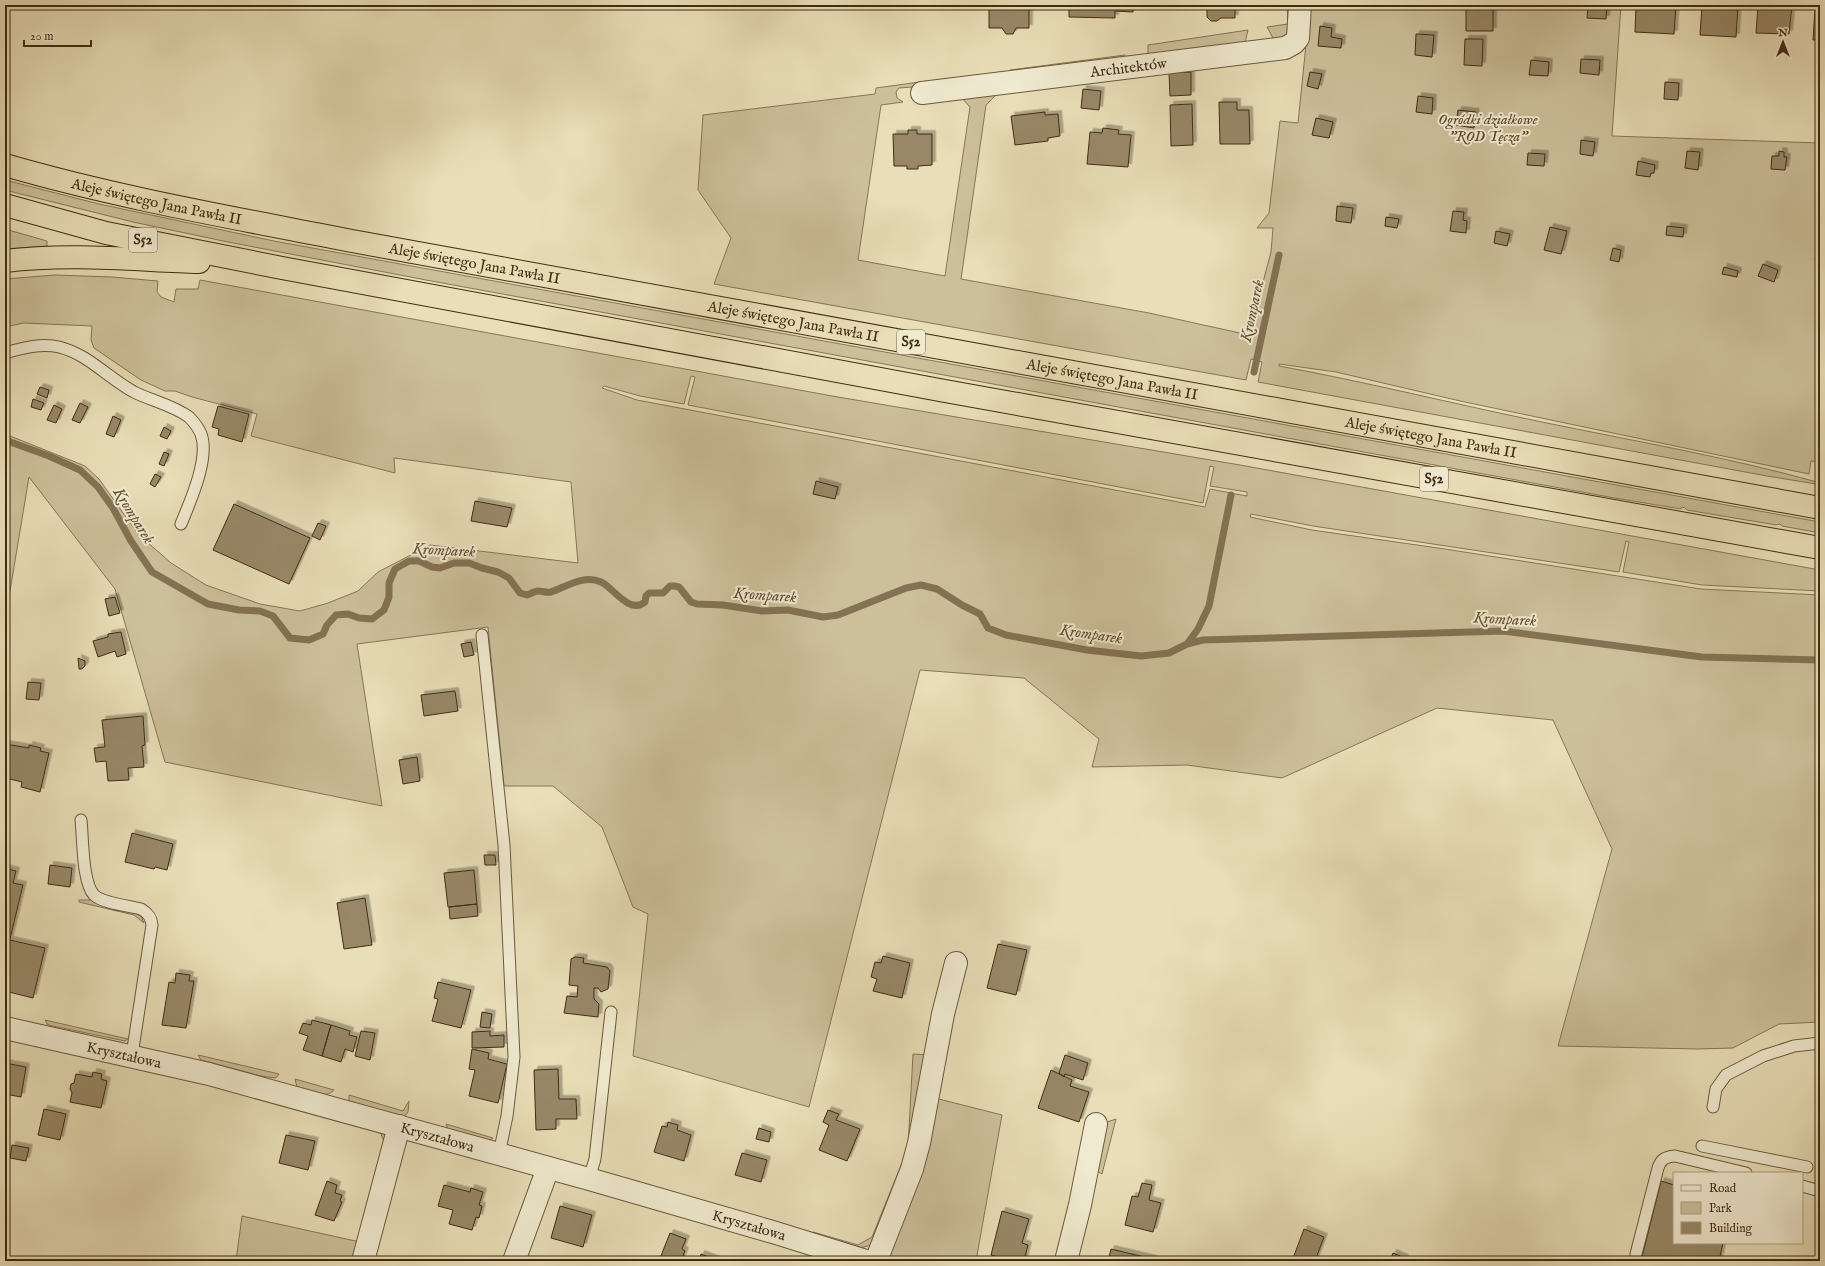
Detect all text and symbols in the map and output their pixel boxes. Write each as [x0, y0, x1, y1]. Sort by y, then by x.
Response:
scale bar [24, 22, 91, 48]
north arrow [1763, 22, 1803, 62]
text: N [1777, 26, 1788, 40]
text: 20 m [30, 29, 53, 44]
street label: Architektów [1088, 53, 1169, 82]
park label: Ogródki działkowe "ROD Tęcza" [1438, 110, 1538, 146]
street label: Aleje świętego Jana Pawła II [69, 173, 244, 229]
road number: S52 [129, 228, 157, 252]
street label: Aleje świętego Jana Pawła II [386, 238, 562, 288]
water label: Kromparek [1236, 278, 1269, 345]
street label: Aleje świętego Jana Pawła II [705, 296, 881, 346]
road number: S52 [897, 330, 925, 354]
street label: Aleje świętego Jana Pawła II [1024, 354, 1200, 404]
street label: Aleje świętego Jana Pawła II [1343, 412, 1519, 462]
road number: S52 [1420, 467, 1448, 491]
water label: Kromparek [107, 483, 158, 549]
water label: Kromparek [411, 539, 477, 563]
water label: Kromparek [732, 584, 798, 608]
water label: Kromparek [1472, 608, 1538, 632]
water label: Kromparek [1057, 621, 1124, 649]
street label: Kryształowa [85, 1037, 164, 1073]
street label: Kryształowa [398, 1118, 477, 1156]
legend [1673, 1172, 1803, 1244]
text: Road [1709, 1181, 1737, 1196]
text: Park [1709, 1201, 1732, 1216]
street label: Kryształowa [710, 1206, 789, 1245]
text: Building [1709, 1221, 1753, 1236]

